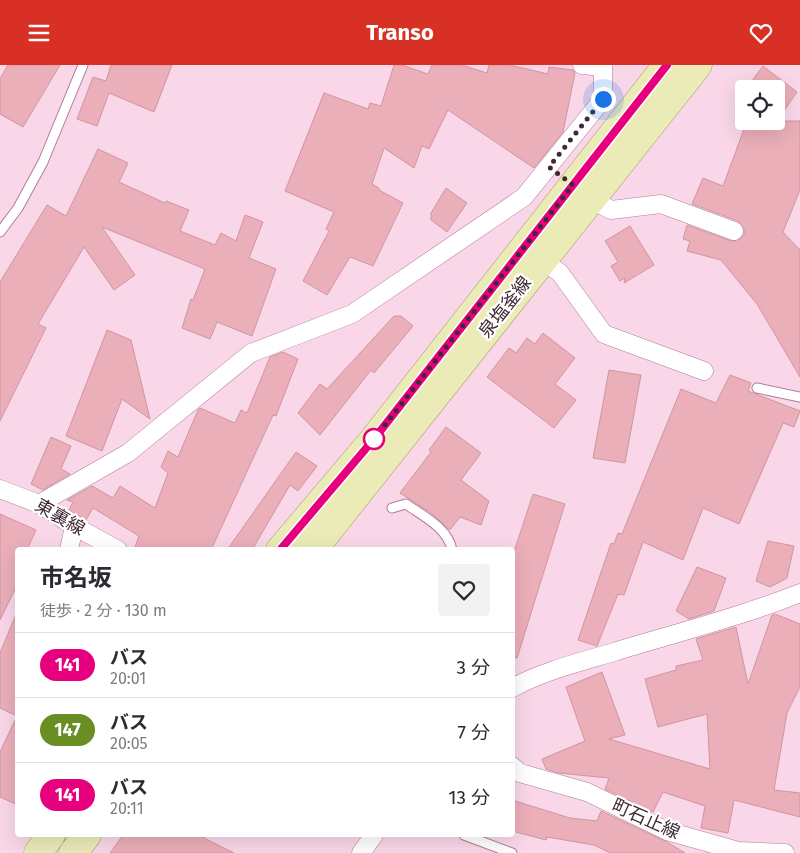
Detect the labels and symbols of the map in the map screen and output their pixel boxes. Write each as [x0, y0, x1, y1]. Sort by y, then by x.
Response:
your location [591, 87, 616, 112]
street label: 泉塩釜線 [474, 272, 536, 342]
unlabelled marker [363, 428, 385, 450]
street label: 東裏線 [31, 494, 89, 540]
street label: 町石止線 [609, 794, 683, 844]

